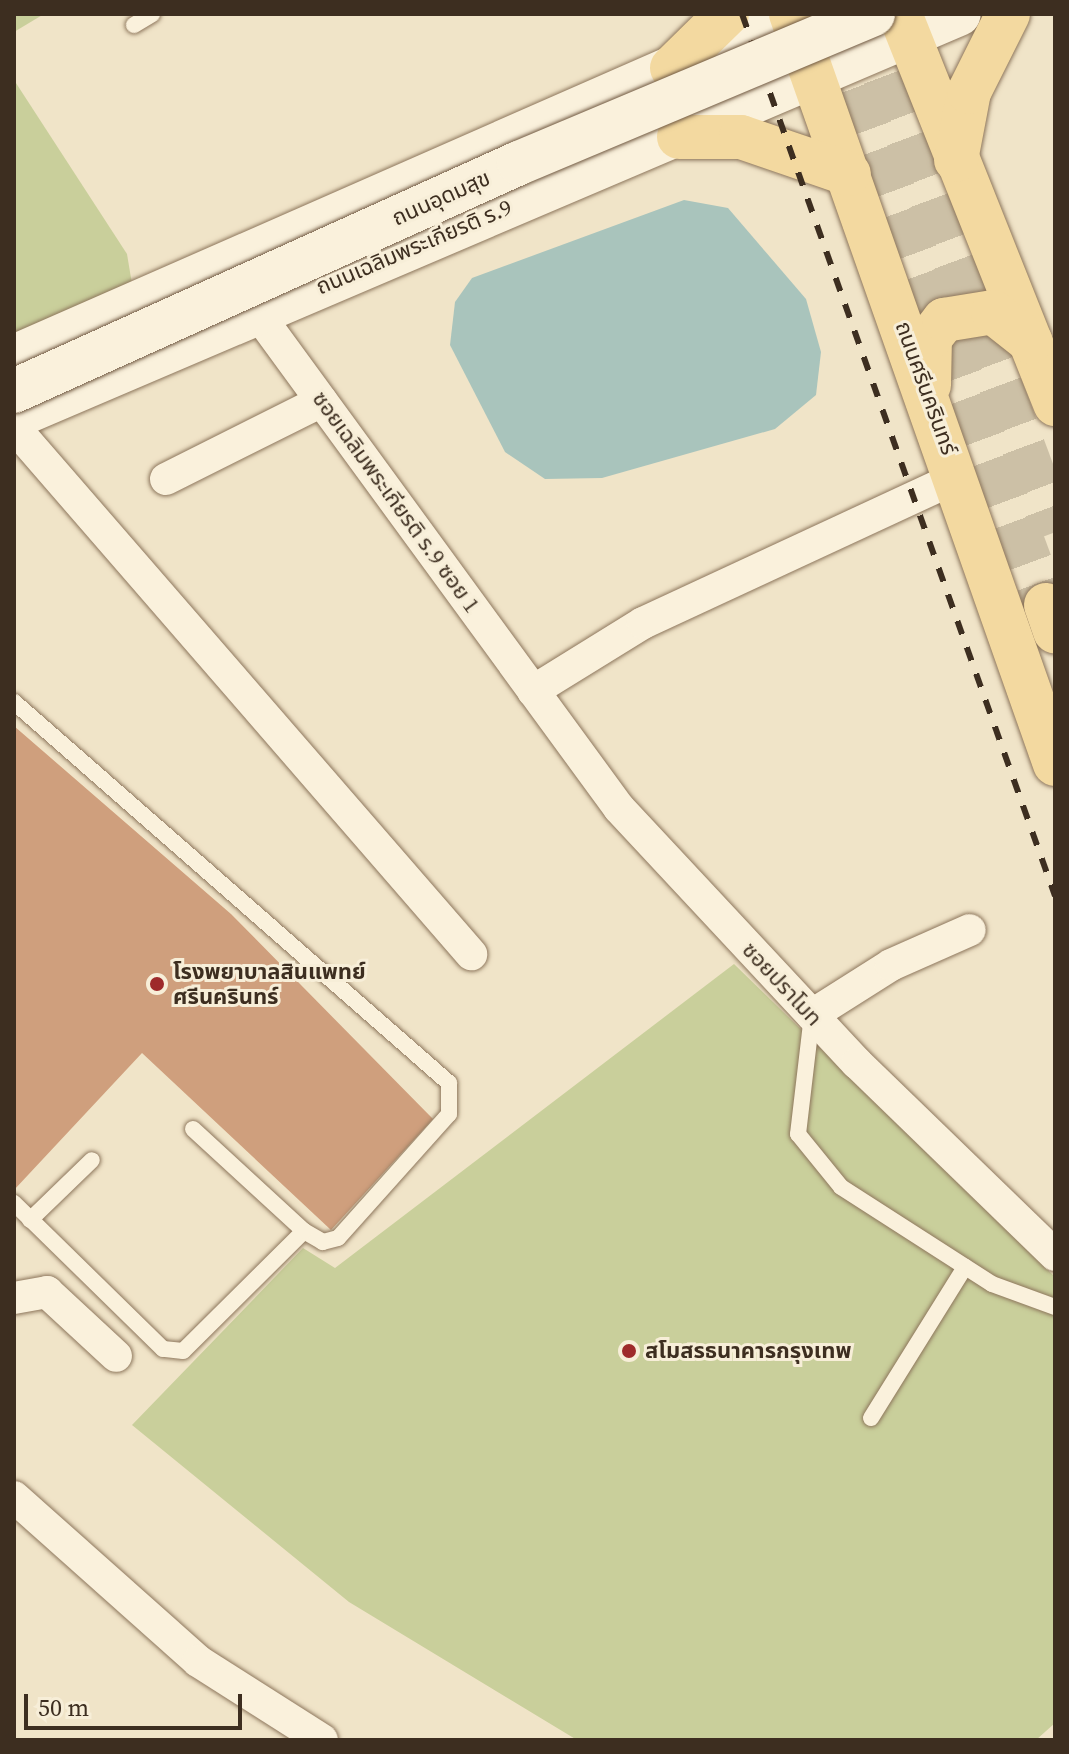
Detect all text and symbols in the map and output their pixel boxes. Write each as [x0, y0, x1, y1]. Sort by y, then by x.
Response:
street label: ถนนอุดมสุข [388, 165, 494, 231]
street label: ถนนเฉลิมพระเกียรติ ร.9 [312, 194, 516, 300]
street label: ถนนศรีนครินทร์ [890, 318, 962, 458]
street label: ซอยเฉลิมพระเกียรติ ร.9 ซอย 1 [307, 386, 485, 618]
street label: ซอยปราโมท [737, 937, 827, 1031]
place label: โรงพยาบาลสินแพทย์ ศรีนครินทร์ [173, 958, 366, 1010]
marker: โรงพยาบาลสินแพทย์ ศรีนครินทร์ [148, 975, 166, 993]
place label: สโมสรธนาคารกรุงเทพ [645, 1338, 851, 1364]
marker: สโมสรธนาคารกรุงเทพ [620, 1342, 638, 1360]
scale bar [28, 1678, 246, 1728]
text: 50 m [38, 1691, 89, 1724]

